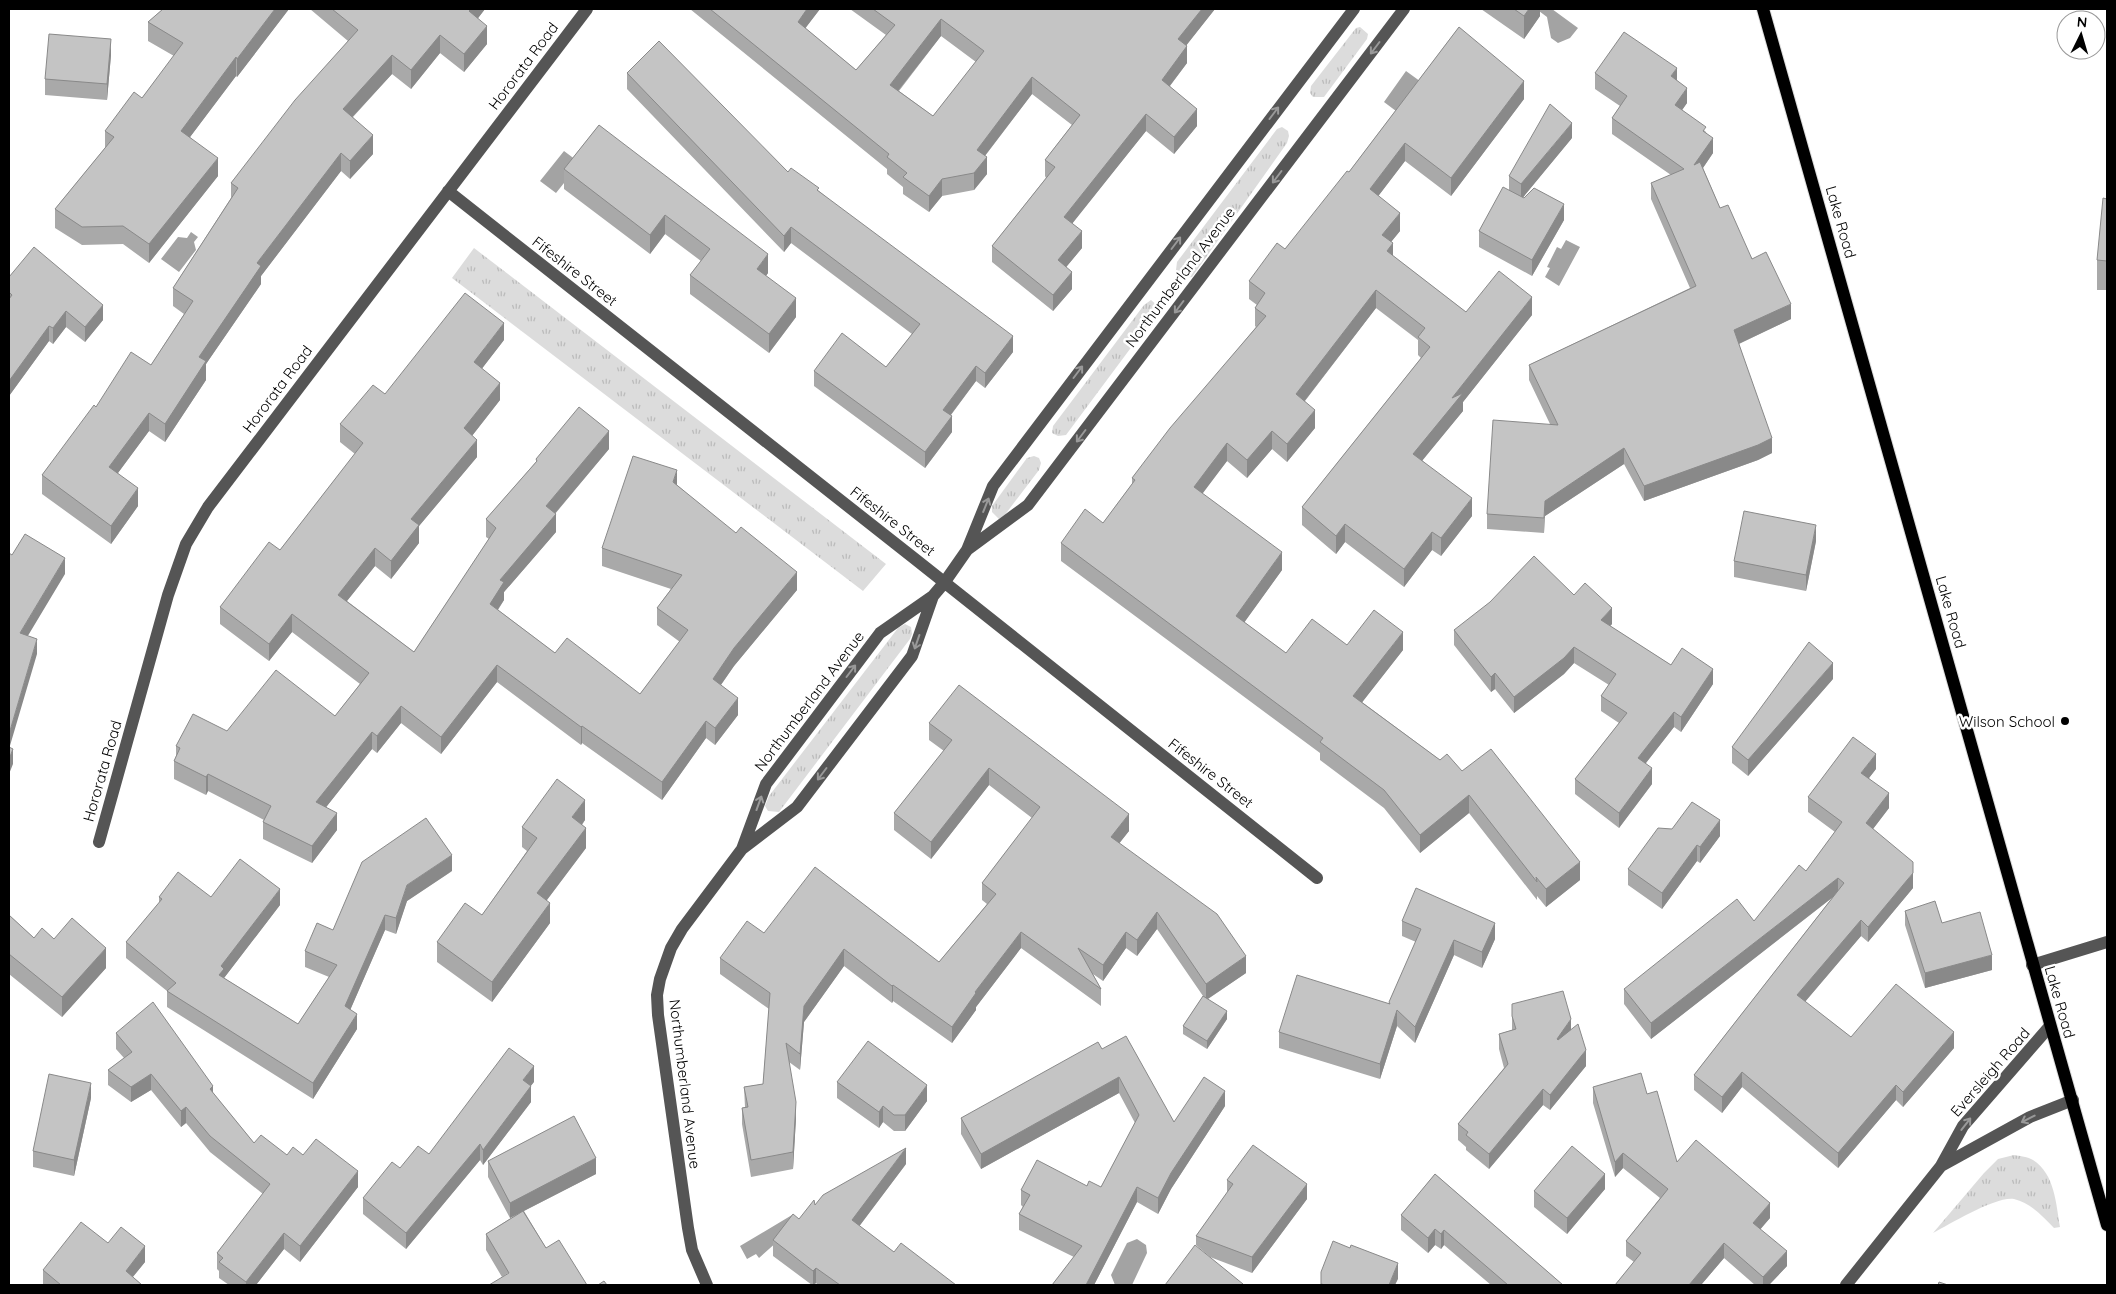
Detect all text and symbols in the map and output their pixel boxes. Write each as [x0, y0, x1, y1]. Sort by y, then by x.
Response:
north arrow [2056, 10, 2106, 60]
text: N [2076, 13, 2088, 31]
street label: Hororata Road [484, 19, 562, 113]
one-way arrow [1370, 41, 1381, 54]
one-way arrow [1269, 107, 1280, 120]
one-way arrow [1272, 170, 1282, 184]
street label: Lake Road [1822, 184, 1860, 260]
street label: Northumberland Avenue [1121, 203, 1239, 351]
street label: Fifeshire Street [529, 232, 621, 310]
one-way arrow [1171, 236, 1181, 250]
one-way arrow [1173, 300, 1184, 313]
street label: Hororata Road [238, 342, 316, 436]
one-way arrow [1073, 365, 1083, 379]
one-way arrow [1075, 429, 1086, 442]
street label: Fifeshire Street [847, 482, 939, 560]
one-way arrow [981, 498, 991, 513]
street label: Lake Road [1932, 574, 1970, 650]
street label: Northumberland Avenue [750, 627, 868, 775]
one-way arrow [912, 634, 921, 650]
one-way arrow [846, 665, 857, 678]
place label: Wilson School [1959, 712, 2055, 731]
marker: Wilson School [2059, 715, 2071, 727]
street label: Hororata Road [78, 718, 126, 824]
street label: Fifeshire Street [1165, 734, 1257, 812]
one-way arrow [817, 767, 828, 780]
one-way arrow [755, 796, 764, 811]
street label: Lake Road [2041, 964, 2079, 1040]
street label: Northumberland Avenue [665, 998, 705, 1170]
street label: Eversleigh Road [1946, 1024, 2034, 1120]
one-way arrow [2021, 1115, 2036, 1124]
one-way arrow [1960, 1118, 1971, 1131]

